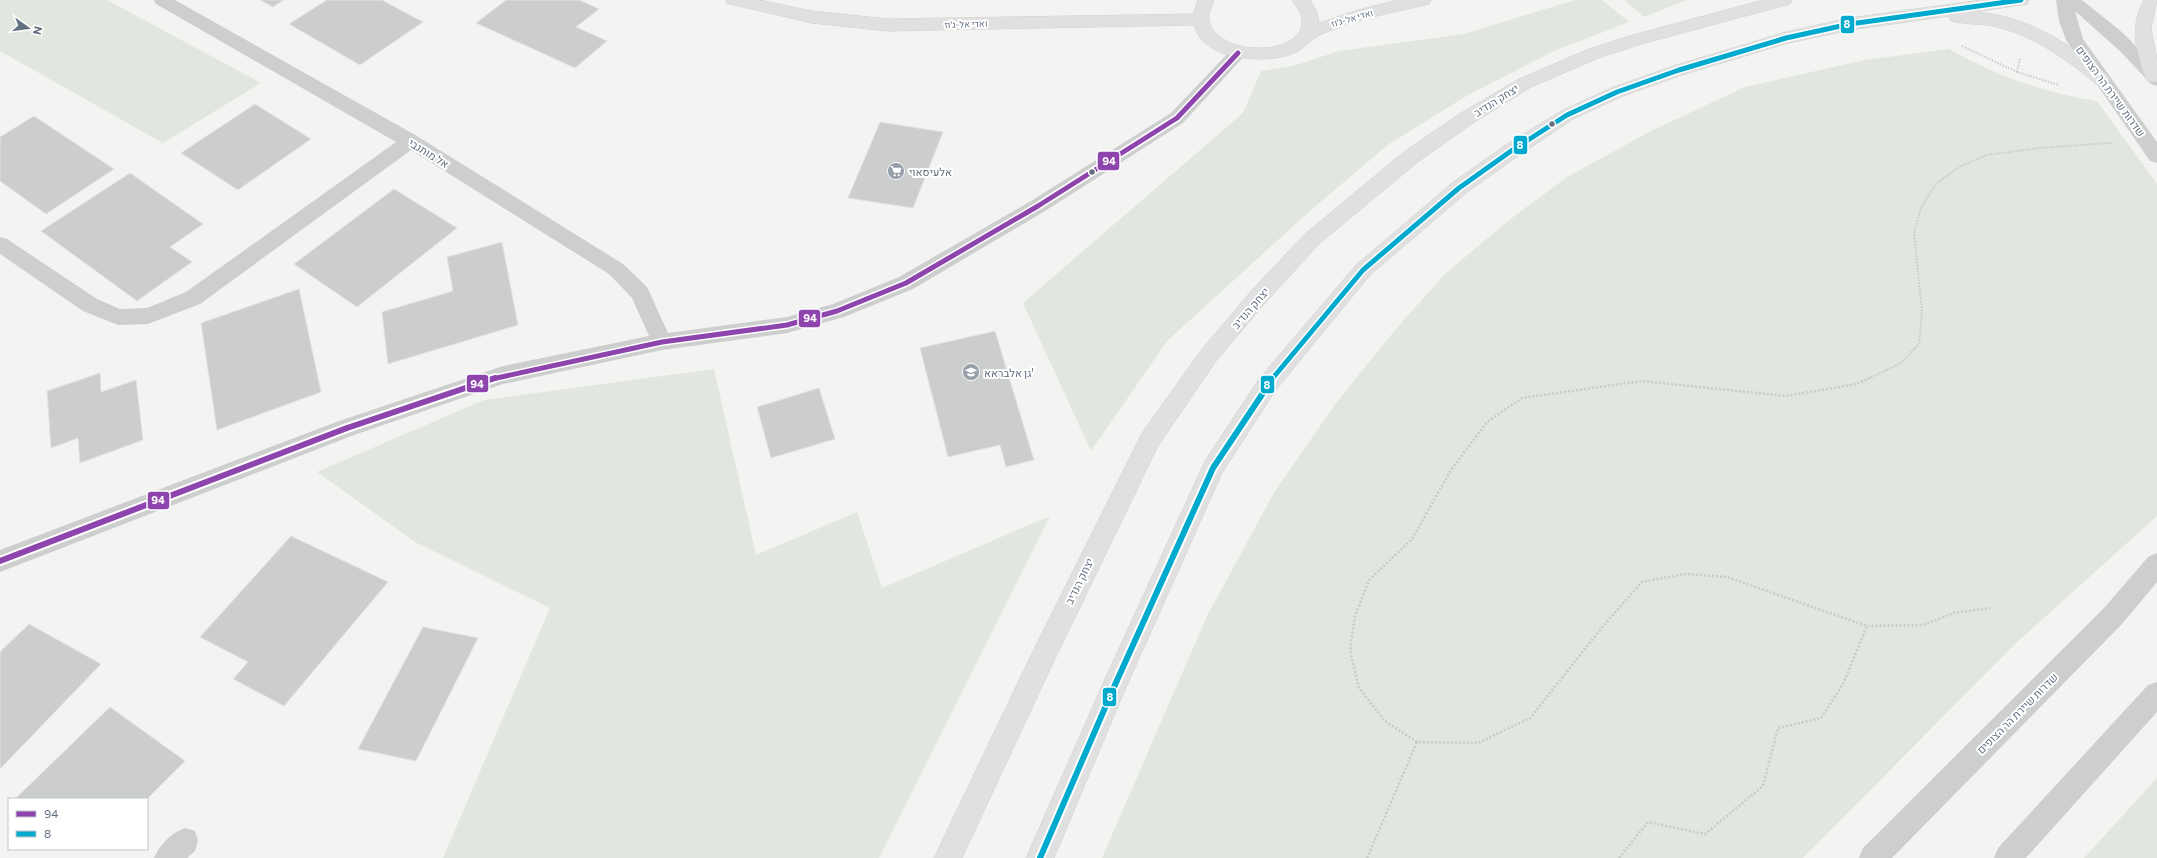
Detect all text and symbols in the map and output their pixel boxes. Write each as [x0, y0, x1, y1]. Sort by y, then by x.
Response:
street label: ואדי אל-ג'וז [1330, 7, 1374, 29]
north arrow [8, 8, 48, 48]
line badge: 8 [1840, 15, 1855, 34]
text: 8 [1844, 17, 1851, 30]
street label: ואדי אל-ג'וז [944, 18, 988, 30]
text: N [31, 25, 45, 36]
street label: שדרות שיירת הר הצופים [2074, 43, 2148, 139]
street label: יצחק הנדיב [1471, 81, 1521, 119]
unlabelled marker [1547, 119, 1557, 129]
line badge: 8 [1513, 135, 1528, 155]
street label: אל מותנבי [406, 136, 452, 170]
text: 8 [1517, 138, 1524, 151]
line badge: 94 [1097, 151, 1120, 171]
text: 94 [1102, 154, 1116, 167]
supermarket icon: אלעיסאוי [886, 161, 906, 181]
place label: אלעיסאוי [909, 165, 952, 178]
unlabelled marker [1087, 167, 1097, 177]
street label: יצחק הנדיב [1229, 285, 1271, 331]
line badge: 94 [798, 309, 821, 328]
text: 94 [803, 311, 817, 324]
school or university icon: גן אלבראא' [961, 362, 981, 382]
place label: גן אלבראא' [984, 366, 1034, 379]
line badge: 94 [466, 374, 489, 393]
line badge: 8 [1260, 375, 1275, 394]
text: 94 [470, 377, 484, 390]
text: 8 [1264, 378, 1271, 391]
line badge: 94 [147, 491, 170, 510]
text: 94 [151, 493, 165, 506]
street label: יצחק הנדיב [1062, 556, 1096, 606]
street label: שדרות שיירת הר הצופים [1974, 670, 2060, 756]
line badge: 8 [1102, 687, 1117, 707]
text: 8 [1107, 690, 1114, 703]
legend [8, 798, 148, 850]
text: 94 [44, 806, 58, 820]
text: 8 [44, 826, 51, 840]

